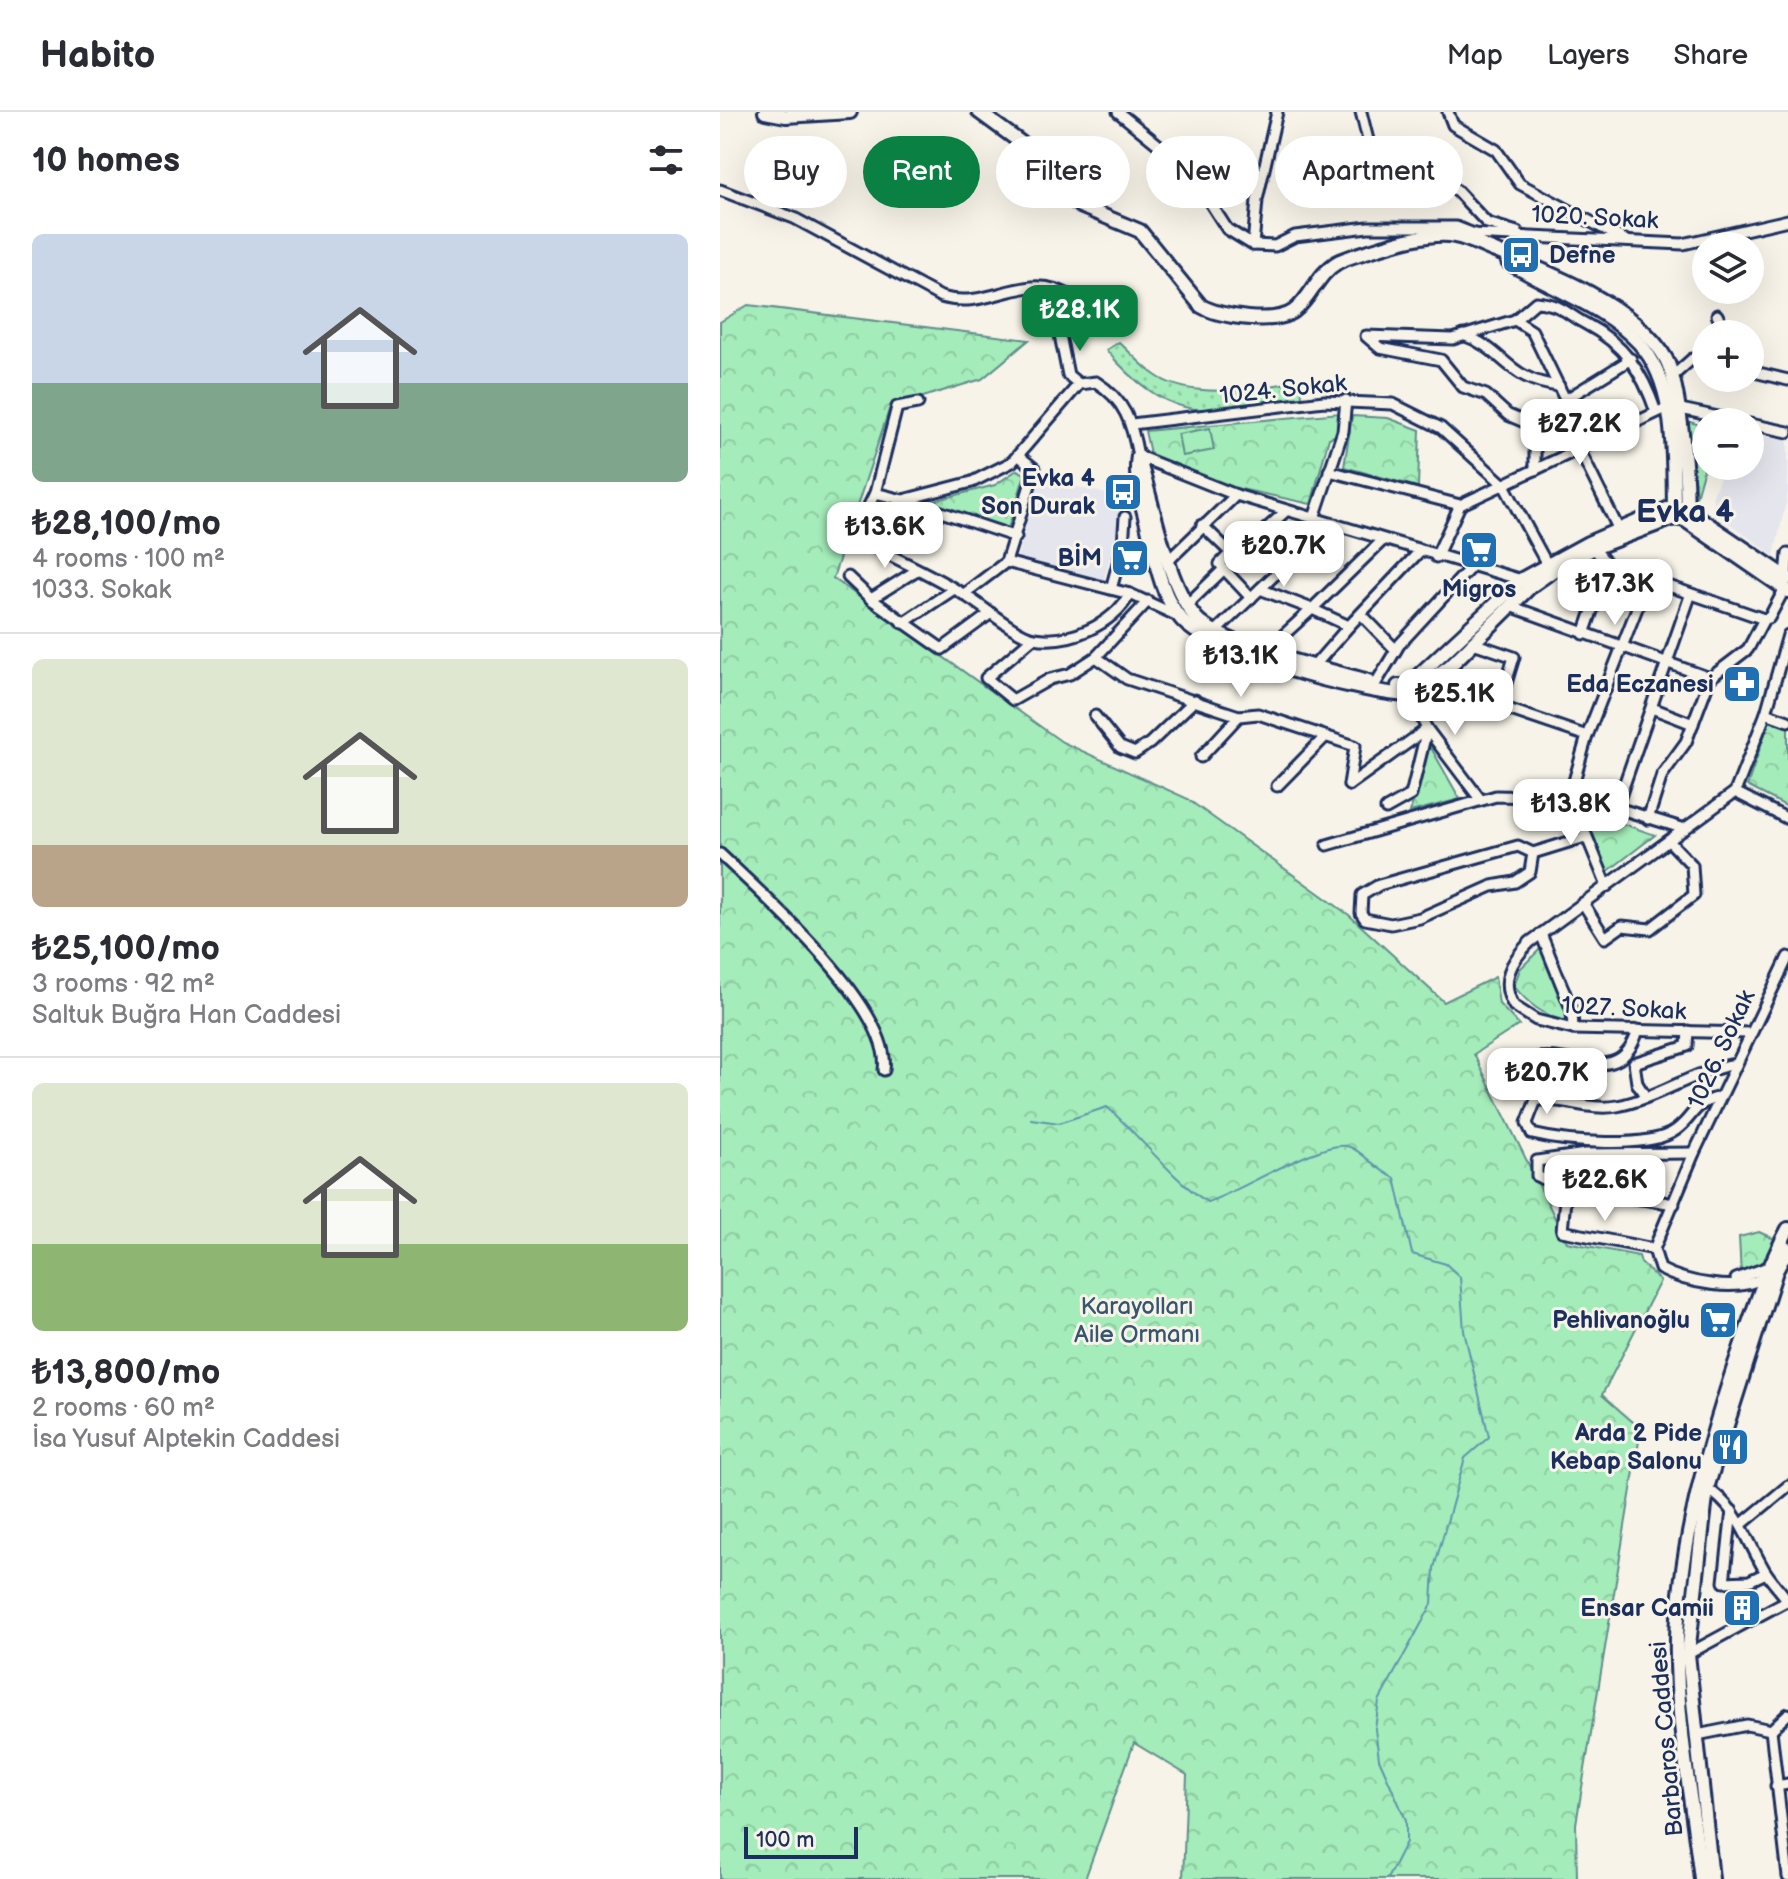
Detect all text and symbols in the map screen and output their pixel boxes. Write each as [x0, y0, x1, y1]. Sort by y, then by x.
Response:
text: Habito [40, 33, 155, 78]
text: Map [1447, 39, 1503, 72]
text: Layers [1547, 39, 1630, 72]
text: Share [1674, 39, 1748, 72]
chip: Buy [744, 136, 847, 208]
chip: Rent [863, 136, 980, 208]
chip: Filters [996, 136, 1130, 208]
chip: New [1146, 136, 1259, 208]
chip: Apartment [1275, 136, 1463, 208]
icon: filters [644, 138, 688, 182]
text: 10 homes [32, 140, 180, 181]
street label: 1020. Sokak [1531, 200, 1659, 235]
map controls [1692, 232, 1764, 480]
button: layers [1692, 232, 1764, 304]
bus stop icon: Defne [1500, 234, 1542, 276]
place label: Defne [1549, 241, 1616, 270]
pin: ₺28.1K [1015, 285, 1145, 353]
icon: home [288, 286, 432, 430]
text: ₺28.1K [1040, 295, 1120, 326]
button: + [1692, 320, 1764, 392]
street label: 1024. Sokak [1218, 368, 1348, 411]
pin: ₺27.2K [1515, 399, 1645, 467]
button: − [1692, 408, 1764, 480]
text: ₺27.2K [1538, 409, 1622, 440]
place label: Evka 4 Son Durak [981, 464, 1095, 521]
bus stop icon: Evka 4 Son Durak [1102, 471, 1144, 513]
district label: Evka 4 [1636, 493, 1734, 532]
pin: ₺13.6K [820, 502, 950, 570]
text: ₺28,100/mo [32, 503, 221, 544]
text: ₺13.6K [845, 512, 925, 543]
pin: ₺20.7K [1219, 521, 1349, 589]
supermarket icon: Migros [1458, 529, 1500, 571]
text: ₺20.7K [1242, 531, 1326, 562]
supermarket icon: BİM [1109, 537, 1151, 579]
place label: BİM [1057, 542, 1102, 573]
text: 4 rooms · 100 m² [32, 544, 225, 575]
pin: ₺17.3K [1550, 559, 1680, 627]
text: ₺17.3K [1576, 569, 1654, 600]
text: 1033. Sokak [32, 575, 171, 606]
place label: Migros [1442, 575, 1517, 604]
pin: ₺13.1K [1176, 631, 1306, 699]
text: ₺13.1K [1203, 641, 1279, 672]
pharmacy icon: Eda Eczanesi [1721, 663, 1763, 705]
pin: ₺25.1K [1390, 669, 1520, 737]
place label: Eda Eczanesi [1566, 670, 1714, 699]
text: ₺25.1K [1415, 679, 1495, 710]
icon: home [288, 711, 432, 855]
pin: ₺13.8K [1506, 779, 1636, 847]
text: ₺13.8K [1531, 789, 1611, 820]
text: ₺25,100/mo [32, 928, 220, 969]
text: 3 rooms · 92 m² [32, 969, 215, 1000]
street label: 1026. Sokak [1681, 985, 1762, 1113]
street label: 1027. Sokak [1561, 991, 1687, 1026]
text: Saltuk Buğra Han Caddesi [32, 1000, 341, 1031]
pin: ₺20.7K [1482, 1048, 1612, 1116]
text: ₺20.7K [1505, 1058, 1589, 1089]
icon: home [288, 1135, 432, 1279]
pin: ₺22.6K [1540, 1155, 1670, 1223]
text: ₺22.6K [1562, 1165, 1648, 1196]
park label: Karayolları Aile Ormanı [1074, 1292, 1200, 1349]
supermarket icon: Pehlivanoğlu [1697, 1299, 1739, 1341]
place label: Pehlivanoğlu [1552, 1306, 1690, 1335]
text: ₺13,800/mo [32, 1352, 220, 1393]
text: 2 rooms · 60 m² [32, 1393, 215, 1424]
place label: Arda 2 Pide Kebap Salonu [1550, 1419, 1702, 1476]
text: İsa Yusuf Alptekin Caddesi [32, 1424, 340, 1455]
restaurant icon: Arda 2 Pide Kebap Salonu [1709, 1426, 1751, 1468]
building icon: Ensar Camii [1721, 1587, 1763, 1629]
place label: Ensar Camii [1580, 1594, 1714, 1623]
street label: Barbaros Caddesi [1644, 1640, 1689, 1838]
scale bar [744, 1823, 858, 1859]
text: 100 m [756, 1827, 815, 1854]

